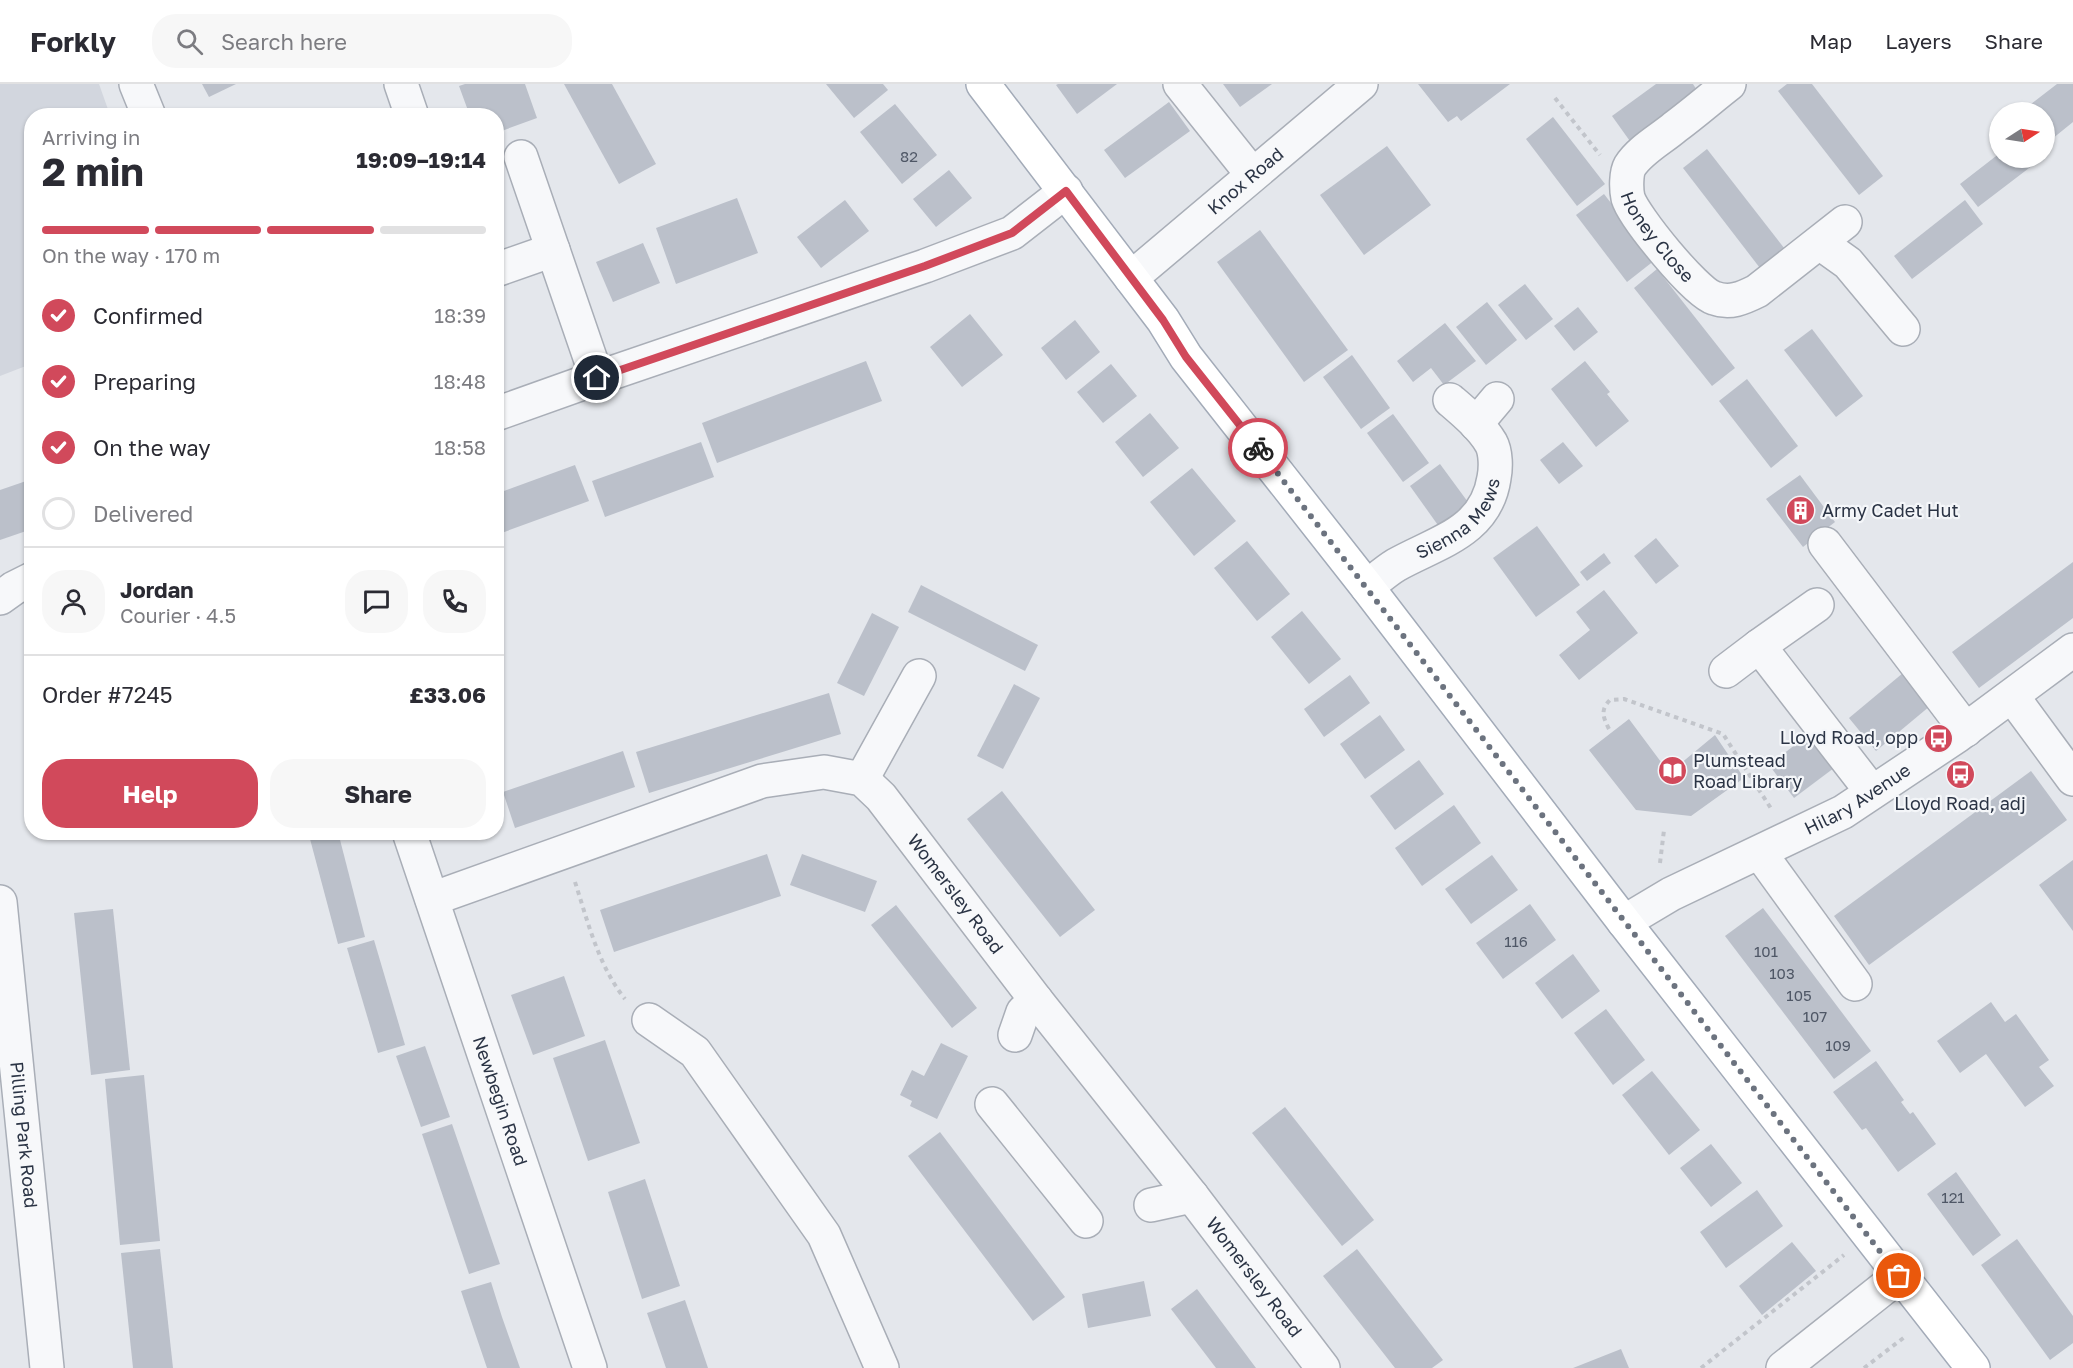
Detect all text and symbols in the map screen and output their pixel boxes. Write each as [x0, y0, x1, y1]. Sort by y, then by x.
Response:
search box [152, 14, 572, 68]
text: Forkly [30, 25, 116, 58]
icon: search [173, 25, 206, 58]
text: Search here [221, 28, 347, 55]
text: Map [1809, 28, 1852, 54]
text: Layers [1885, 28, 1952, 54]
text: Share [1985, 28, 2043, 54]
north arrow [1989, 102, 2055, 168]
map controls [1989, 102, 2055, 168]
text: Arriving in [42, 125, 140, 149]
street label: Knox Road [1203, 142, 1287, 219]
text: 19:09–19:14 [356, 146, 486, 173]
house number: 82 [900, 147, 918, 165]
text: 2 min [42, 148, 144, 195]
street label: Honey Close [1617, 188, 1699, 287]
text: On the way · 170 m [42, 243, 220, 267]
icon: check [42, 299, 75, 332]
text: Confirmed [93, 302, 203, 329]
text: 18:39 [434, 303, 486, 327]
pin [571, 352, 622, 403]
icon: home [580, 361, 613, 394]
icon: check [42, 365, 75, 398]
text: Preparing [93, 368, 196, 395]
text: 18:48 [434, 369, 486, 393]
courier [1228, 418, 1288, 478]
icon: check [42, 431, 75, 464]
icon: bike [1242, 432, 1275, 465]
text: On the way [93, 434, 211, 461]
text: 18:58 [434, 435, 486, 459]
street label: Sienna Mews [1412, 476, 1504, 563]
building icon: Army Cadet Hut [1785, 495, 1817, 527]
place label: Army Cadet Hut [1822, 499, 1959, 521]
text: Delivered [93, 500, 193, 527]
button: person [42, 570, 105, 633]
button: chat [345, 570, 408, 633]
button: phone [423, 570, 486, 633]
text: Jordan [120, 576, 194, 603]
text: Courier · 4.5 [120, 603, 236, 627]
text: Order #7245 [42, 681, 173, 708]
text: £33.06 [409, 681, 486, 708]
bus stop icon: Lloyd Road, opp [1923, 722, 1955, 754]
place label: Lloyd Road, opp [1780, 726, 1918, 748]
place label: Plumstead Road Library [1693, 749, 1802, 792]
library icon: Plumstead Road Library [1656, 755, 1688, 787]
street label: Hilary Avenue [1801, 758, 1914, 839]
button: Help [42, 759, 258, 828]
button: Share [270, 759, 486, 828]
bus stop icon: Lloyd Road, adj [1944, 759, 1976, 791]
place label: Lloyd Road, adj [1894, 792, 2026, 814]
street label: Womersley Road [903, 829, 1009, 958]
house number: 116 [1504, 932, 1528, 950]
house number: 101 [1754, 942, 1778, 960]
house number: 103 [1769, 964, 1795, 982]
house number: 105 [1786, 986, 1812, 1004]
house number: 107 [1803, 1007, 1827, 1025]
street label: Newbegin Road [469, 1033, 533, 1169]
house number: 109 [1825, 1036, 1851, 1054]
street label: Pilling Park Road [6, 1060, 43, 1209]
house number: 121 [1941, 1188, 1965, 1206]
street label: Womersley Road [1202, 1212, 1307, 1341]
pin [1873, 1250, 1924, 1301]
icon: bag [1882, 1259, 1915, 1292]

